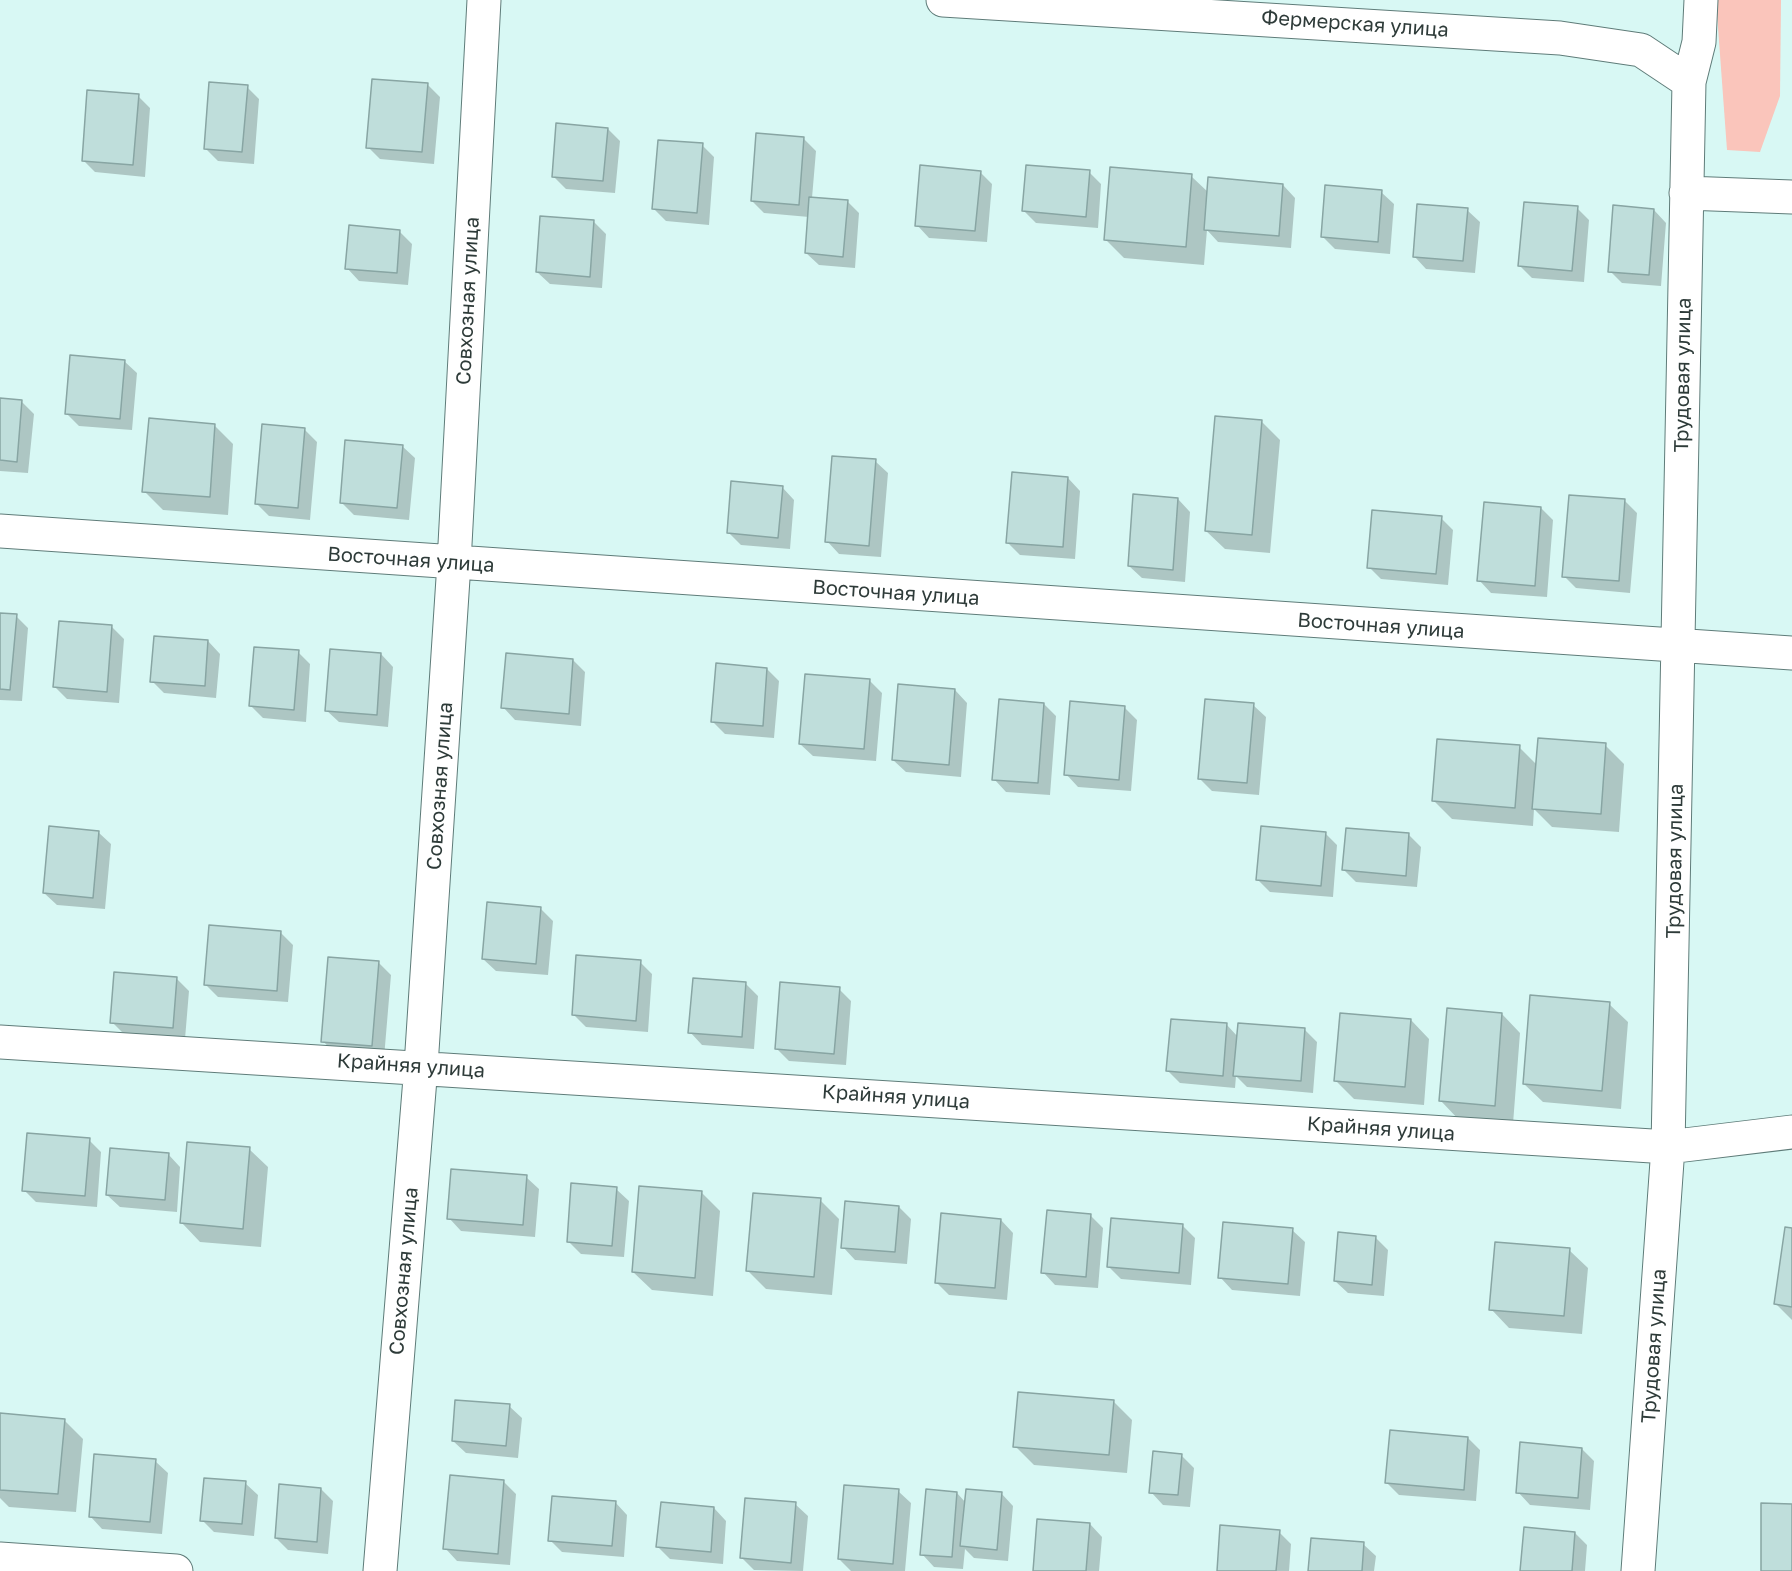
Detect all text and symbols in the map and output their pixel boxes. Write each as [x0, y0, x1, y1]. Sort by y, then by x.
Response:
street label: Фермерская улица [1260, 5, 1450, 43]
street label: Совхозная улица [452, 216, 484, 386]
street label: Трудовая улица [1670, 297, 1696, 453]
street label: Восточная улица [327, 542, 495, 578]
street label: Восточная улица [812, 575, 980, 611]
street label: Восточная улица [1297, 608, 1465, 644]
street label: Совхозная улица [422, 701, 458, 871]
street label: Трудовая улица [1662, 783, 1688, 939]
street label: Крайняя улица [336, 1049, 486, 1083]
street label: Крайняя улица [821, 1080, 971, 1114]
street label: Крайняя улица [1306, 1112, 1456, 1146]
street label: Совхозная улица [385, 1186, 423, 1356]
street label: Трудовая улица [1637, 1268, 1671, 1424]

